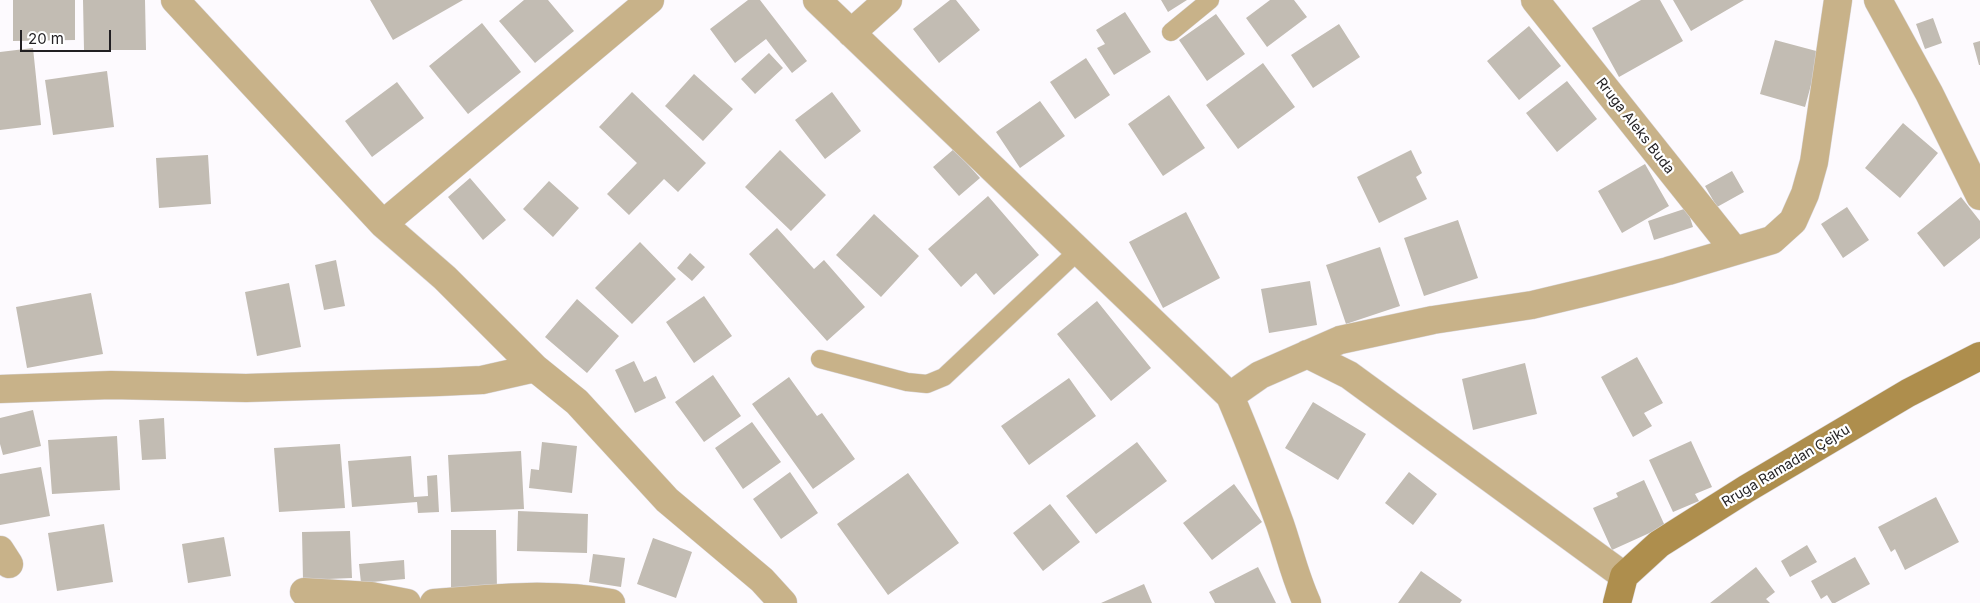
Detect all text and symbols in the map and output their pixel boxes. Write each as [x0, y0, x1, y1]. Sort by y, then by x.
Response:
scale bar [22, 20, 114, 52]
text: 20 m [28, 29, 64, 48]
street label: Rruga Aleks Buda [1592, 75, 1678, 177]
street label: Rruga Ramadan Çejku [1719, 421, 1853, 511]

